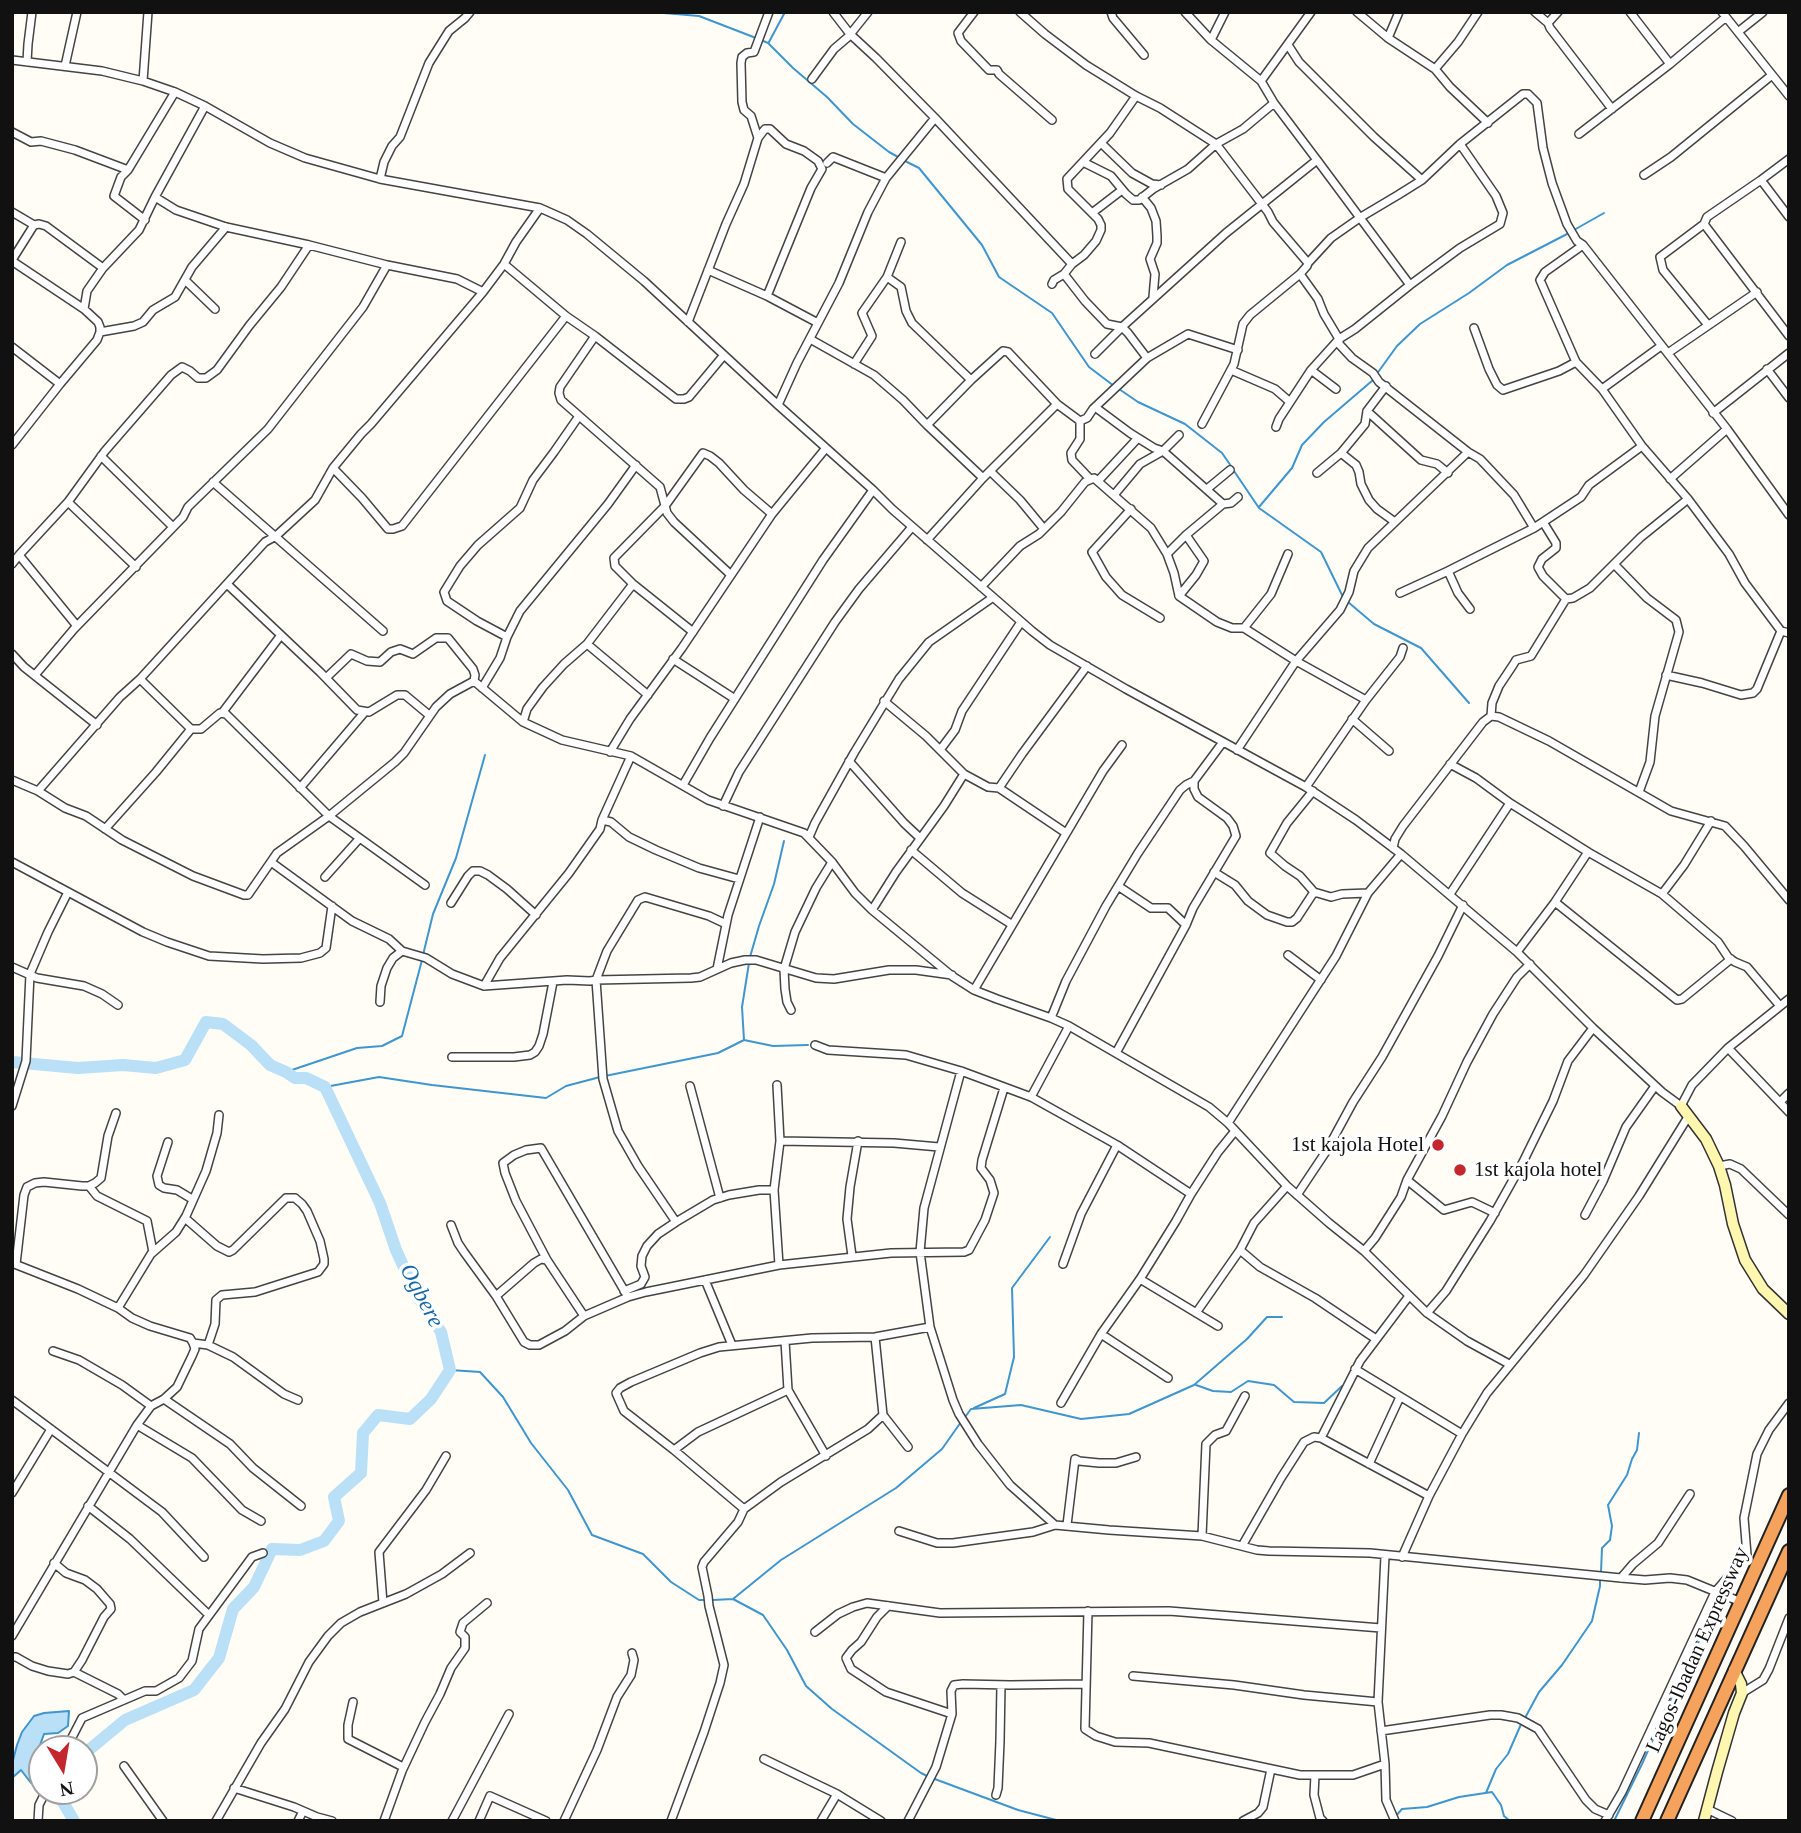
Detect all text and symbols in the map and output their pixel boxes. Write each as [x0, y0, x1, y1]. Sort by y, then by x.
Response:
place label: 1st kajola Hotel [1291, 1132, 1424, 1158]
marker: 1st kajola Hotel [1430, 1137, 1446, 1153]
place label: 1st kajola hotel [1474, 1157, 1602, 1183]
marker: 1st kajola hotel [1452, 1162, 1468, 1178]
water label: Ogbere [393, 1259, 449, 1333]
street label: Lagos-Ibadan Expressway [1641, 1543, 1755, 1757]
north arrow [28, 1735, 98, 1805]
text: N [58, 1778, 75, 1801]

